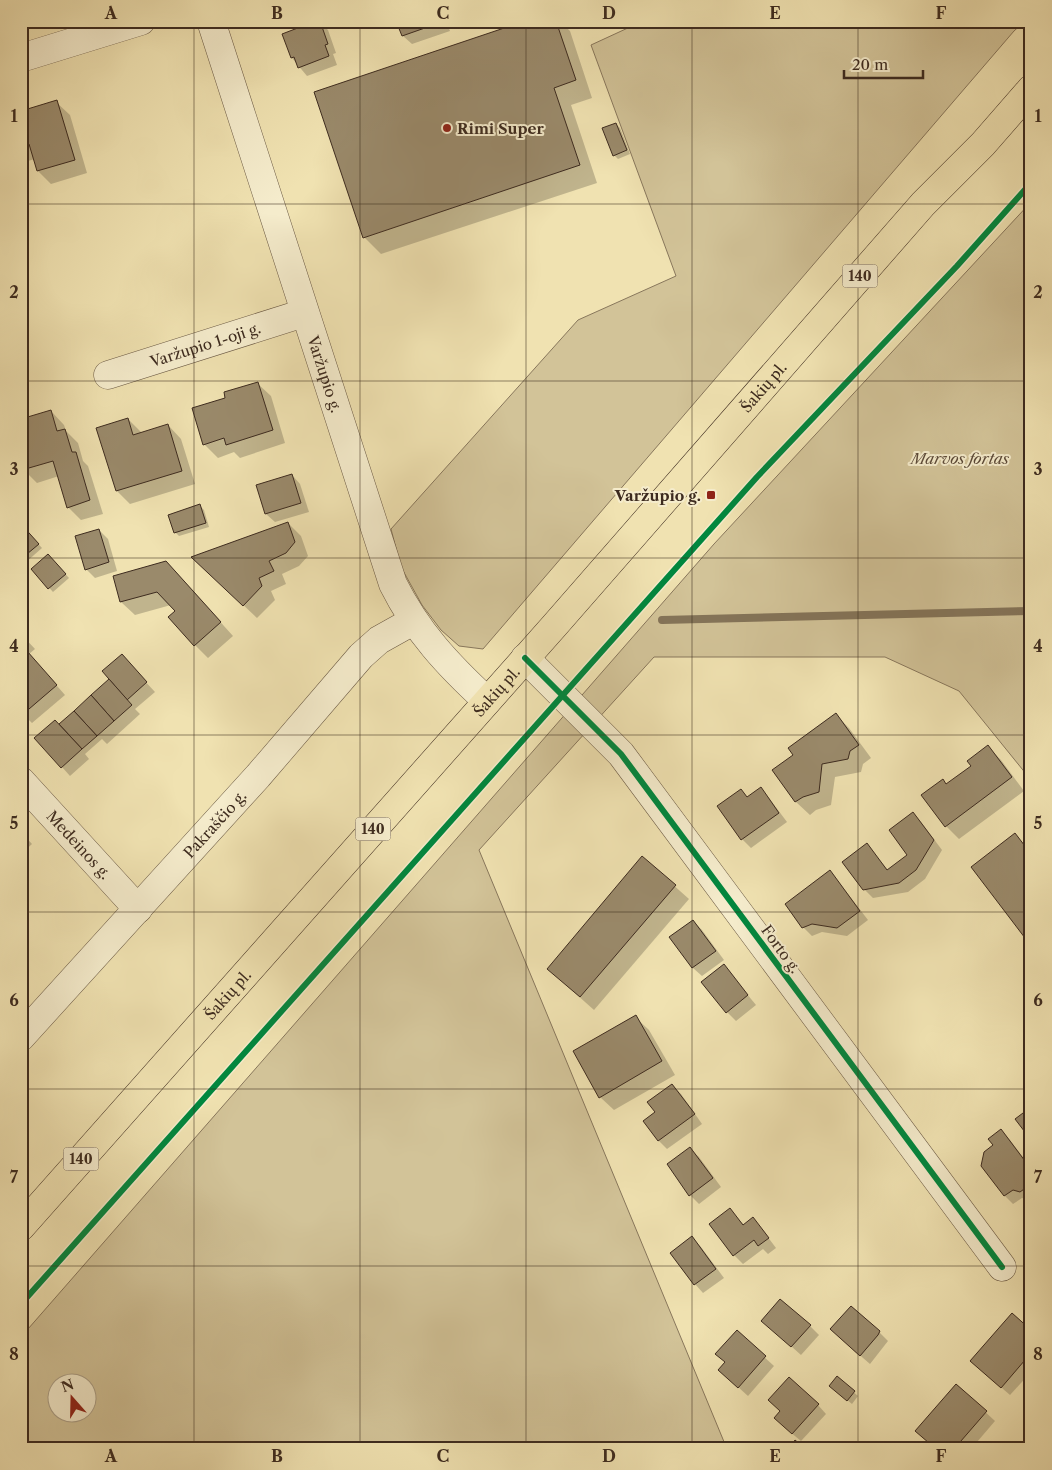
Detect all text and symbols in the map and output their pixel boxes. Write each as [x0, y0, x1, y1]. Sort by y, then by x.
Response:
text: A [104, 3, 118, 23]
text: B [271, 3, 283, 23]
text: C [437, 3, 449, 23]
text: D [602, 3, 616, 23]
text: E [769, 3, 781, 23]
text: F [936, 3, 947, 23]
scale bar [844, 48, 923, 80]
text: 20 m [852, 55, 888, 74]
text: 1 [10, 106, 18, 126]
text: 1 [1034, 106, 1042, 126]
place label: Rimi Super [457, 119, 545, 138]
marker: Rimi Super [441, 122, 453, 134]
road number: 140 [842, 264, 878, 288]
text: 2 [9, 282, 19, 302]
text: 2 [1033, 282, 1043, 302]
street label: Varžupio 1-oji g. [147, 318, 263, 371]
street label: Varžupio g. [304, 332, 346, 415]
street label: Šakių pl. [736, 358, 790, 416]
park label: Marvos fortas [909, 449, 1009, 468]
text: 3 [9, 459, 19, 479]
text: 3 [1033, 459, 1043, 479]
place label: Varžupio g. [614, 486, 701, 505]
marker: Varžupio g. [705, 489, 717, 501]
text: 4 [9, 636, 19, 656]
text: 4 [1033, 636, 1043, 656]
street label: Šakių pl. [469, 662, 523, 720]
street label: Pakraščio g. [179, 786, 250, 862]
street label: Medeinos g. [43, 806, 115, 883]
text: 5 [10, 813, 19, 833]
text: 5 [1034, 813, 1043, 833]
road number: 140 [356, 818, 390, 841]
street label: Forto g. [757, 921, 805, 977]
street label: Šakių pl. [200, 965, 255, 1023]
text: 6 [9, 990, 19, 1010]
text: 6 [1033, 990, 1043, 1010]
road number: 140 [64, 1148, 98, 1170]
text: 7 [10, 1167, 19, 1187]
text: 7 [1034, 1167, 1043, 1187]
text: 8 [9, 1344, 19, 1364]
text: 8 [1033, 1344, 1043, 1364]
north arrow [48, 1372, 98, 1422]
text: N [59, 1375, 76, 1396]
text: A [104, 1446, 118, 1466]
text: B [271, 1446, 283, 1466]
text: C [437, 1446, 449, 1466]
text: D [602, 1446, 616, 1466]
text: E [769, 1446, 781, 1466]
text: F [936, 1446, 947, 1466]

